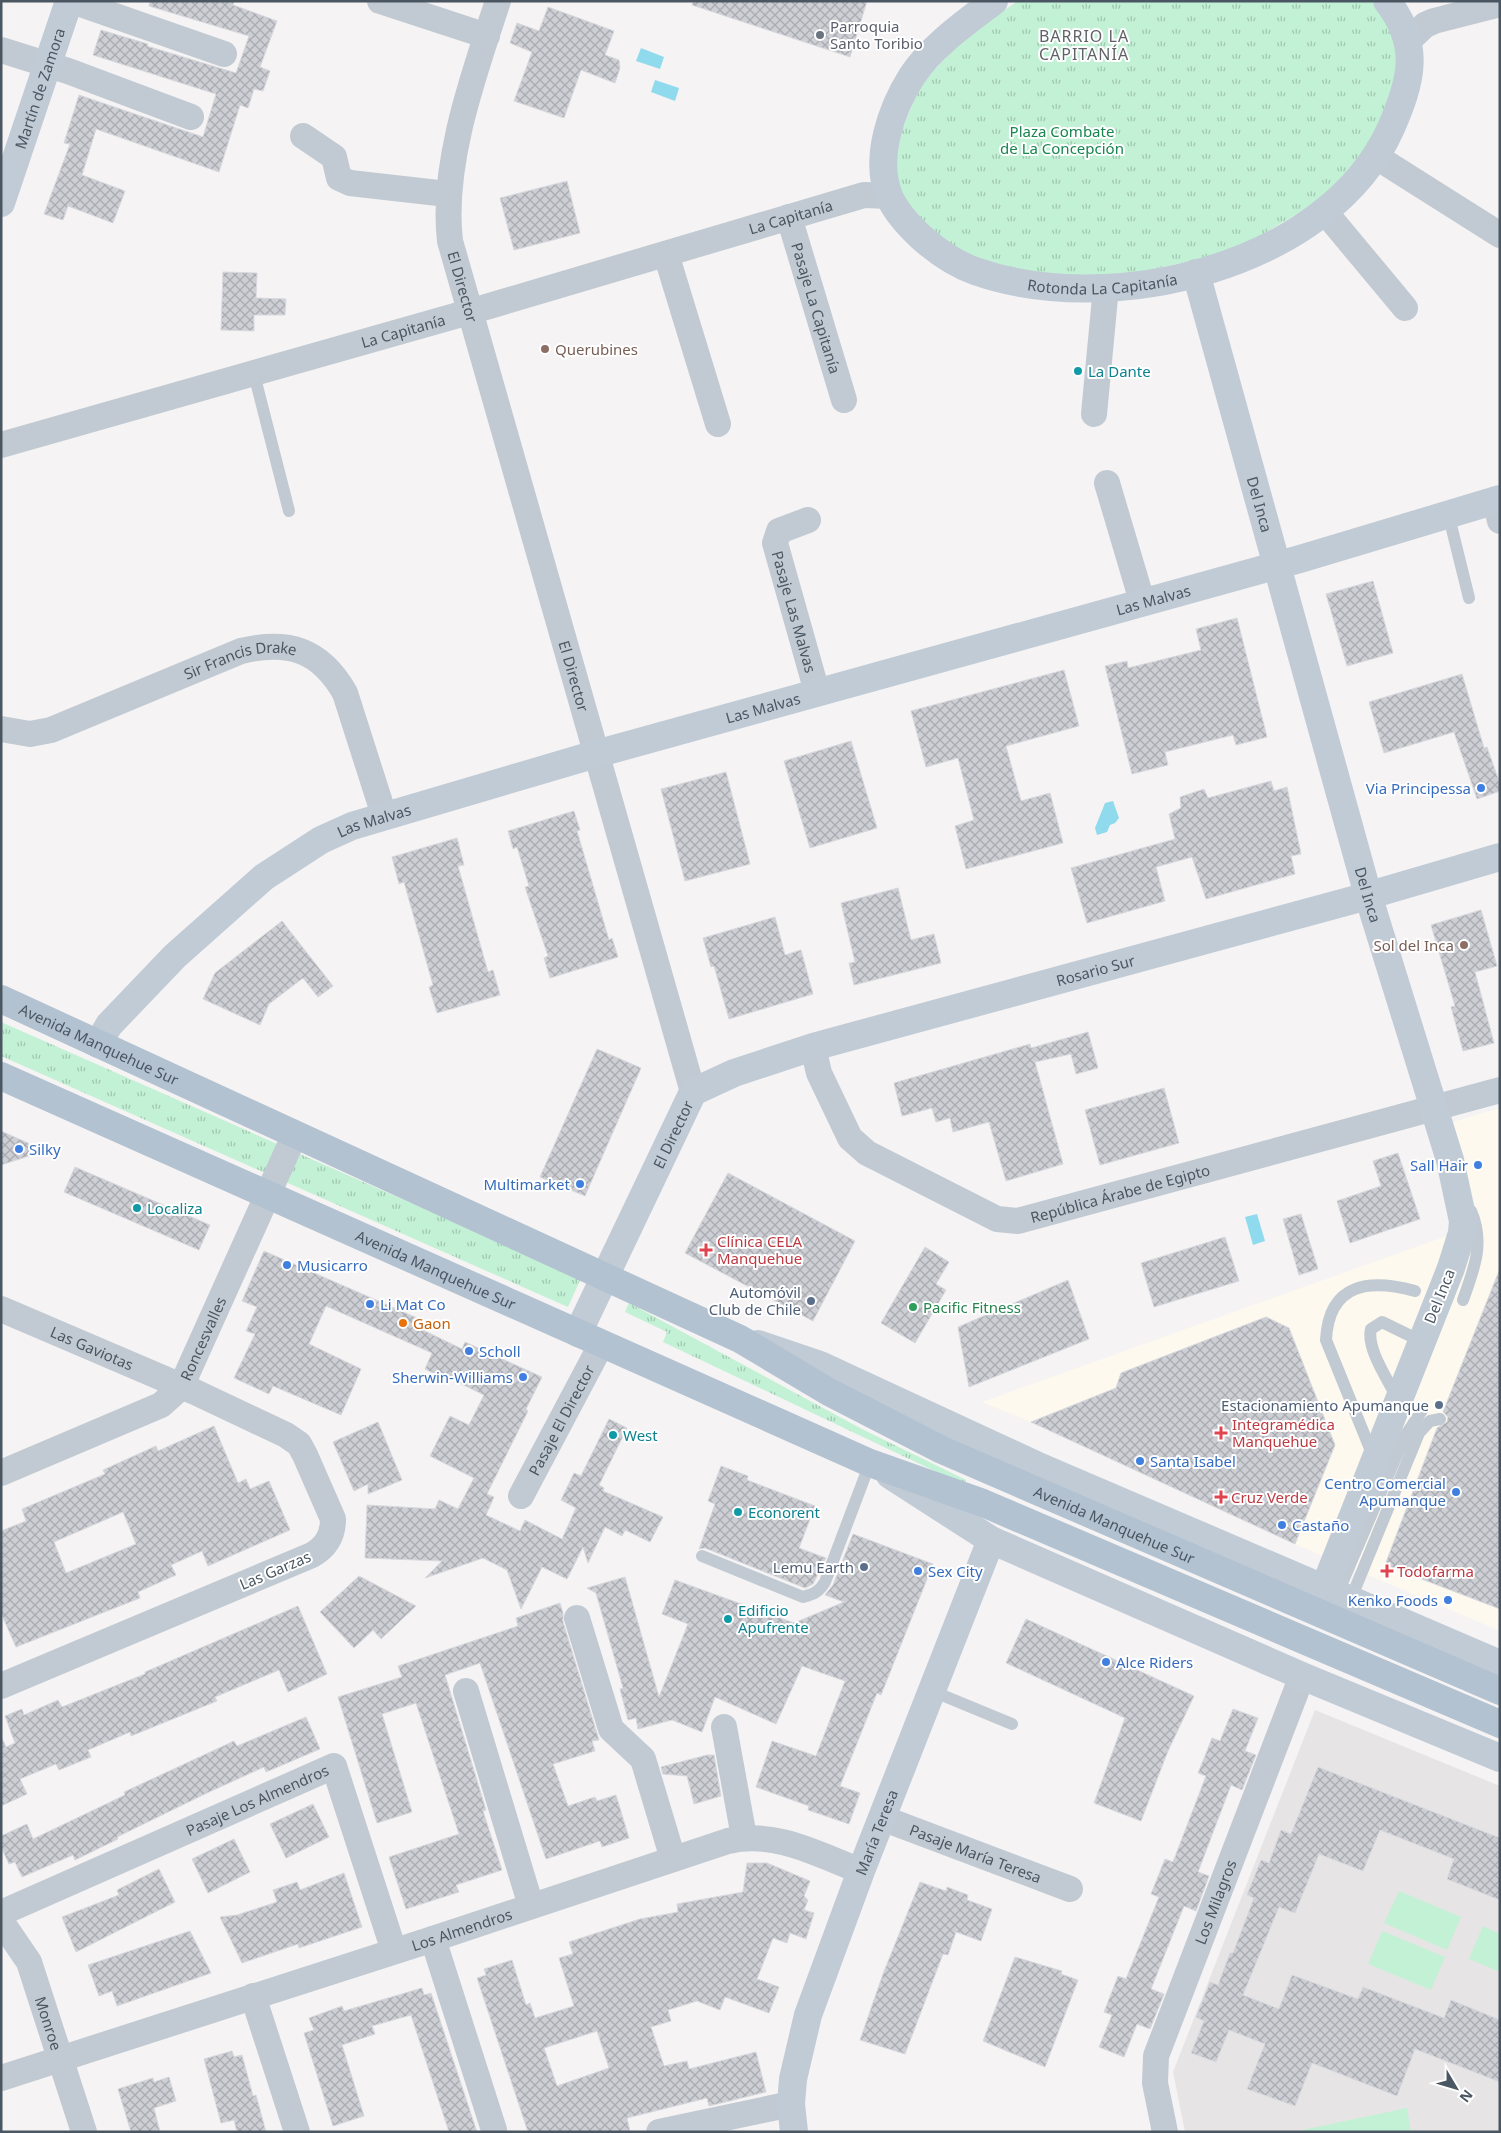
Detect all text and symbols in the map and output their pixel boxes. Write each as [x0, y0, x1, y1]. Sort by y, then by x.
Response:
place label: Parroquia Santo Toribio [830, 16, 923, 53]
street label: Martín de Zamora [10, 25, 69, 152]
district label: BARRIO LA CAPITANÍA [1039, 25, 1129, 65]
marker: Parroquia Santo Toribio [814, 29, 826, 41]
park label: Plaza Combate de La Concepción [1000, 121, 1124, 158]
street label: La Capitanía [746, 195, 835, 239]
street label: Pasaje La Capitanía [787, 240, 845, 376]
street label: El Director [443, 249, 483, 324]
street label: Rotonda La Capitanía [1026, 269, 1179, 298]
street label: La Capitanía [359, 309, 447, 352]
place label: Querubines [555, 339, 638, 359]
marker: Querubines [539, 343, 551, 355]
place label: La Dante [1088, 361, 1151, 381]
marker: La Dante [1072, 365, 1084, 377]
street label: Del Inca [1243, 474, 1277, 535]
street label: Pasaje Las Malvas [768, 548, 821, 675]
street label: Las Malvas [1114, 580, 1193, 620]
street label: Sir Francis Drake [180, 637, 299, 684]
street label: El Director [555, 638, 594, 714]
street label: Las Malvas [723, 688, 802, 728]
place label: Via Principessa [1366, 778, 1471, 798]
marker: Via Principessa [1475, 782, 1487, 794]
street label: Las Malvas [334, 799, 413, 842]
street label: Del Inca [1351, 864, 1386, 925]
place label: Sol del Inca [1373, 935, 1454, 955]
marker: Sol del Inca [1458, 939, 1470, 951]
street label: Rosario Sur [1054, 950, 1137, 990]
street label: Avenida Manquehue Sur [16, 999, 182, 1089]
street label: El Director [648, 1097, 698, 1172]
place label: Silky [29, 1139, 61, 1159]
marker: Silky [13, 1143, 25, 1155]
place label: Sall Hair [1410, 1155, 1468, 1175]
street label: República Árabe de Egipto [1028, 1159, 1212, 1227]
marker: Sall Hair [1472, 1159, 1484, 1171]
place label: Multimarket [483, 1174, 571, 1194]
marker: Multimarket [574, 1178, 586, 1190]
place label: Localiza [147, 1198, 203, 1218]
marker: Localiza [131, 1202, 143, 1214]
street label: Avenida Manquehue Sur [353, 1225, 519, 1314]
place label: Clínica CELA Manquehue [717, 1231, 803, 1268]
marker: Clínica CELA Manquehue [699, 1243, 713, 1257]
place label: Musicarro [297, 1255, 368, 1275]
marker: Musicarro [281, 1259, 293, 1271]
street label: Del Inca [1419, 1266, 1459, 1326]
place label: Automóvil Club de Chile [709, 1282, 801, 1319]
street label: Roncesvalles [175, 1293, 230, 1384]
place label: Li Mat Co [380, 1294, 446, 1314]
marker: Automóvil Club de Chile [805, 1295, 817, 1307]
place label: Pacific Fitness [923, 1297, 1021, 1317]
marker: Li Mat Co [364, 1298, 376, 1310]
marker: Pacific Fitness [907, 1301, 919, 1313]
place label: Gaon [413, 1313, 451, 1333]
marker: Gaon [397, 1317, 409, 1329]
street label: Las Gaviotas [47, 1321, 137, 1375]
place label: Scholl [479, 1341, 521, 1361]
marker: Scholl [463, 1345, 475, 1357]
street label: Pasaje El Director [524, 1361, 599, 1479]
place label: Sherwin-Williams [392, 1367, 513, 1387]
marker: Sherwin-Williams [517, 1371, 529, 1383]
place label: Estacionamiento Apumanque [1221, 1395, 1429, 1415]
marker: Estacionamiento Apumanque [1433, 1399, 1445, 1411]
place label: Integramédica Manquehue [1232, 1414, 1335, 1451]
place label: West [623, 1425, 658, 1445]
marker: Integramédica Manquehue [1214, 1426, 1228, 1440]
marker: West [607, 1429, 619, 1441]
place label: Santa Isabel [1150, 1451, 1236, 1471]
marker: Santa Isabel [1134, 1455, 1146, 1467]
place label: Centro Comercial Apumanque [1324, 1473, 1446, 1510]
street label: Avenida Manquehue Sur [1031, 1481, 1198, 1568]
marker: Centro Comercial Apumanque [1450, 1486, 1462, 1498]
place label: Cruz Verde [1231, 1487, 1308, 1507]
marker: Cruz Verde [1215, 1491, 1227, 1503]
place label: Econorent [748, 1502, 821, 1522]
marker: Econorent [732, 1506, 744, 1518]
place label: Castaño [1292, 1515, 1349, 1535]
marker: Castaño [1276, 1519, 1288, 1531]
street label: Las Garzas [236, 1546, 314, 1594]
place label: Lemu Earth [773, 1557, 854, 1577]
marker: Lemu Earth [858, 1561, 870, 1573]
place label: Sex City [928, 1561, 983, 1581]
place label: Todofarma [1397, 1561, 1474, 1581]
marker: Sex City [912, 1565, 924, 1577]
marker: Todofarma [1381, 1565, 1393, 1577]
place label: Kenko Foods [1348, 1590, 1438, 1610]
marker: Kenko Foods [1442, 1594, 1454, 1606]
place label: Edificio Apufrente [738, 1600, 809, 1637]
marker: Edificio Apufrente [722, 1613, 734, 1625]
place label: Alce Riders [1116, 1652, 1193, 1672]
marker: Alce Riders [1100, 1656, 1112, 1668]
street label: Pasaje Los Almendros [183, 1760, 332, 1840]
street label: María Teresa [850, 1787, 902, 1878]
street label: Pasaje María Teresa [907, 1819, 1044, 1887]
street label: Los Milagros [1190, 1857, 1241, 1947]
street label: Los Almendros [409, 1903, 514, 1955]
street label: Monroe [31, 1994, 67, 2053]
north arrow [1431, 2063, 1481, 2113]
text: N [1456, 2086, 1478, 2107]

